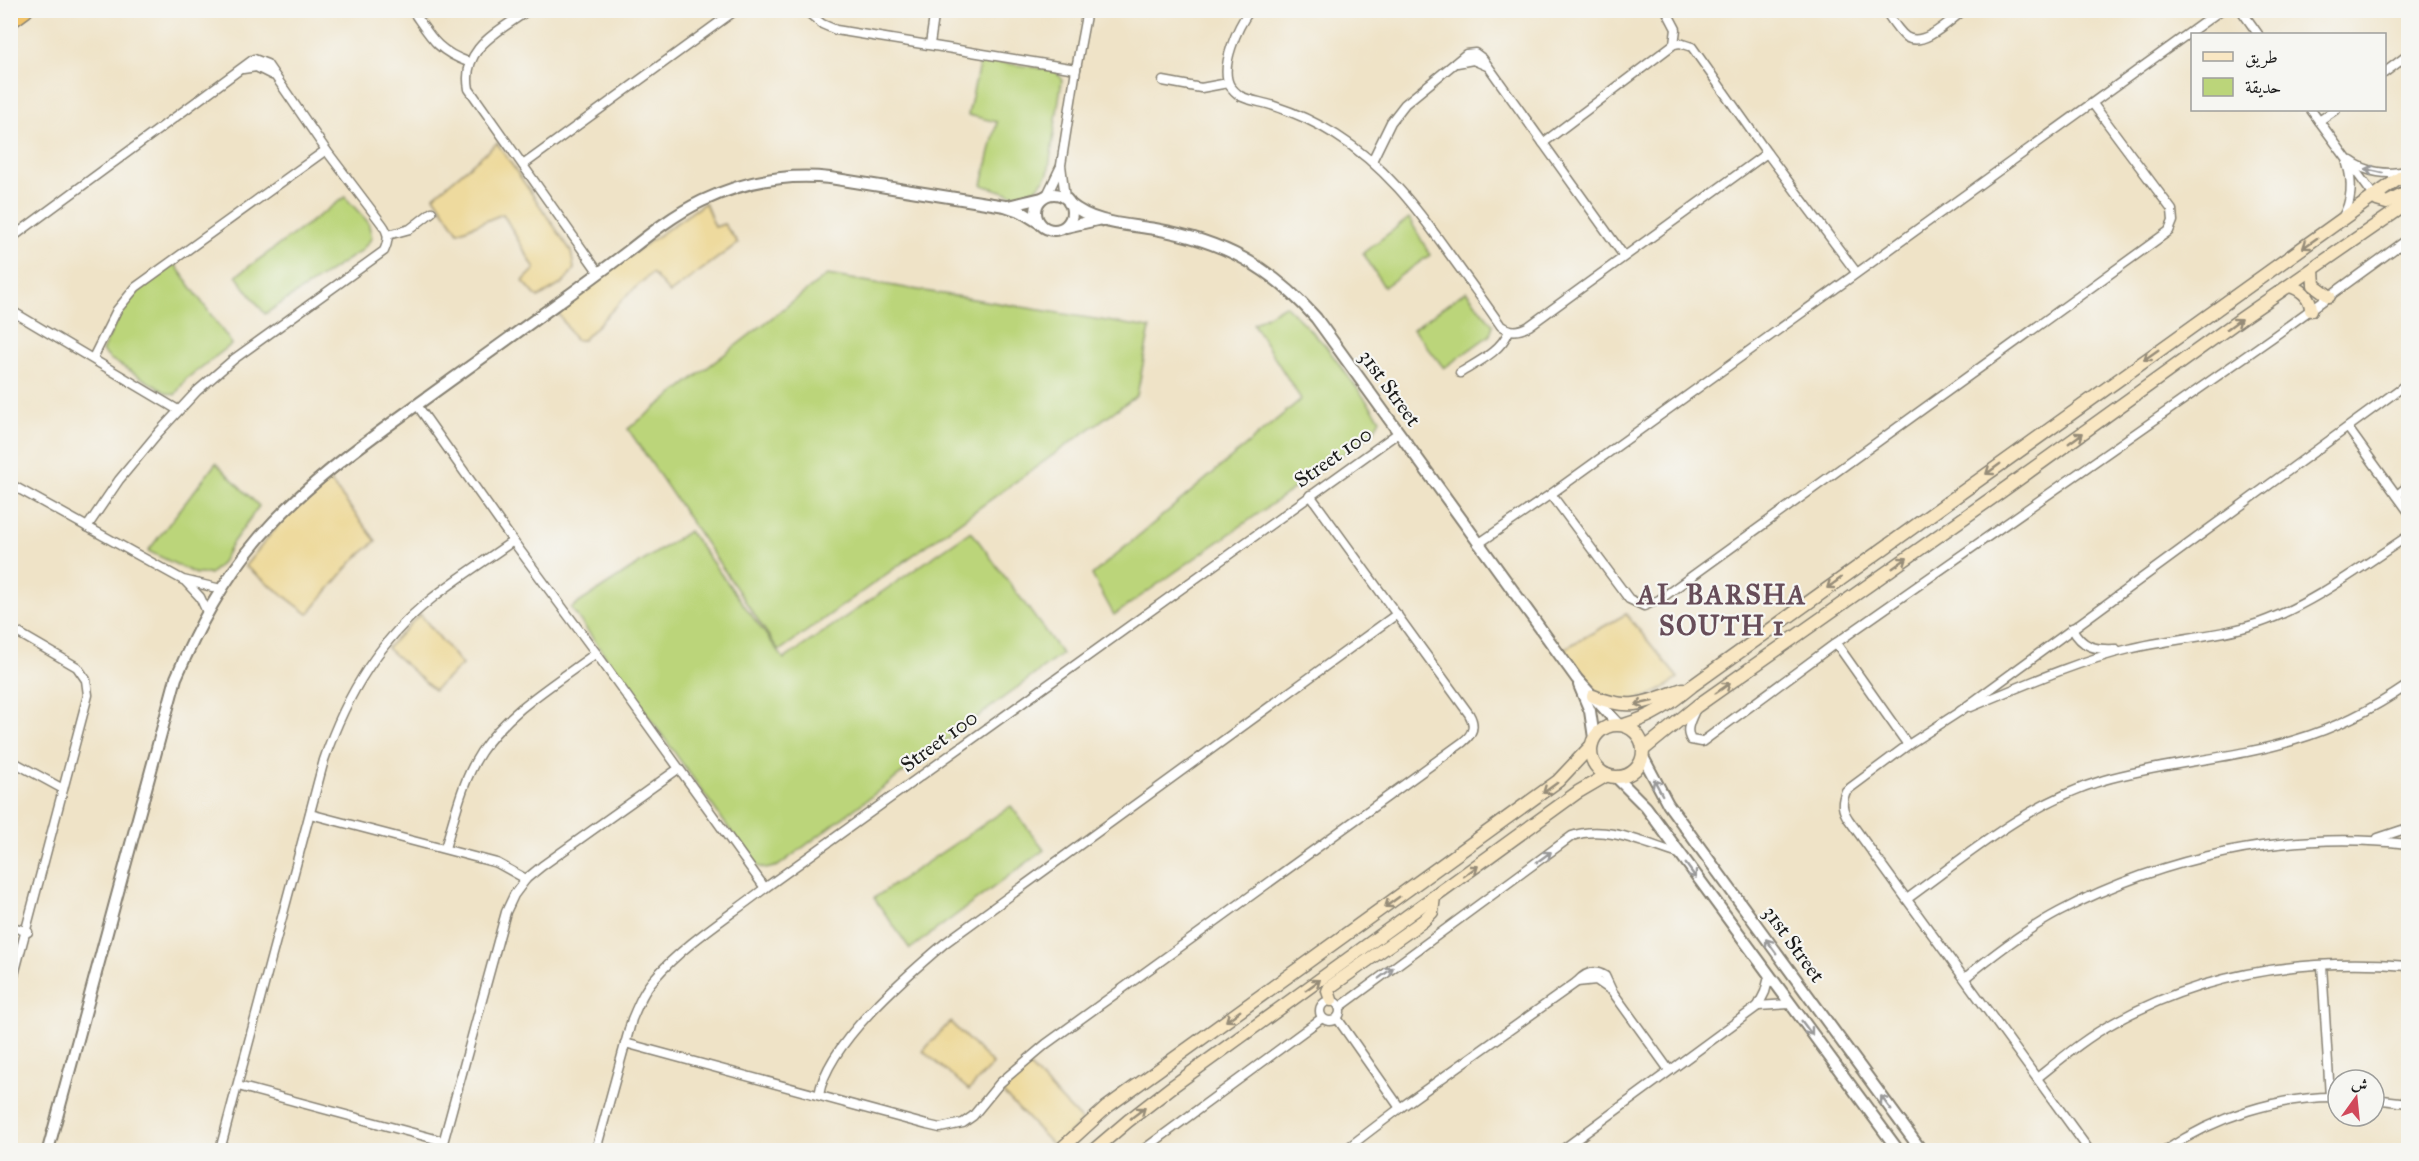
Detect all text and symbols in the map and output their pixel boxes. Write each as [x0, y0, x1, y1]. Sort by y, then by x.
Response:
legend [2191, 33, 2386, 111]
text: طريق [2245, 46, 2278, 69]
text: حديقة [2245, 76, 2281, 98]
one-way arrow [2365, 164, 2384, 176]
one-way arrow [2302, 236, 2318, 249]
one-way arrow [2225, 318, 2241, 330]
street label: 31st Street [1353, 345, 1427, 432]
one-way arrow [2143, 349, 2159, 361]
street label: Street 100 [1289, 421, 1377, 493]
one-way arrow [2067, 432, 2083, 444]
one-way arrow [1985, 463, 2001, 476]
one-way arrow [1891, 557, 1907, 569]
one-way arrow [1827, 577, 1843, 589]
district label: AL BARSHA SOUTH 1 [1635, 578, 1807, 642]
one-way arrow [1715, 682, 1731, 694]
one-way arrow [1634, 698, 1653, 710]
street label: Street 100 [895, 704, 983, 778]
one-way arrow [1652, 778, 1663, 796]
one-way arrow [1542, 781, 1558, 794]
one-way arrow [1535, 851, 1551, 863]
one-way arrow [1685, 863, 1698, 879]
one-way arrow [1462, 865, 1478, 877]
one-way arrow [1384, 895, 1400, 908]
street label: 31st Street [1757, 901, 1831, 988]
one-way arrow [1765, 938, 1777, 954]
one-way arrow [1378, 966, 1394, 979]
one-way arrow [1304, 979, 1320, 991]
one-way arrow [1226, 1009, 1242, 1022]
one-way arrow [1801, 1020, 1813, 1036]
north arrow [2326, 1068, 2386, 1128]
text: ش [2350, 1073, 2370, 1095]
one-way arrow [1880, 1096, 1892, 1112]
one-way arrow [1130, 1106, 1146, 1119]

